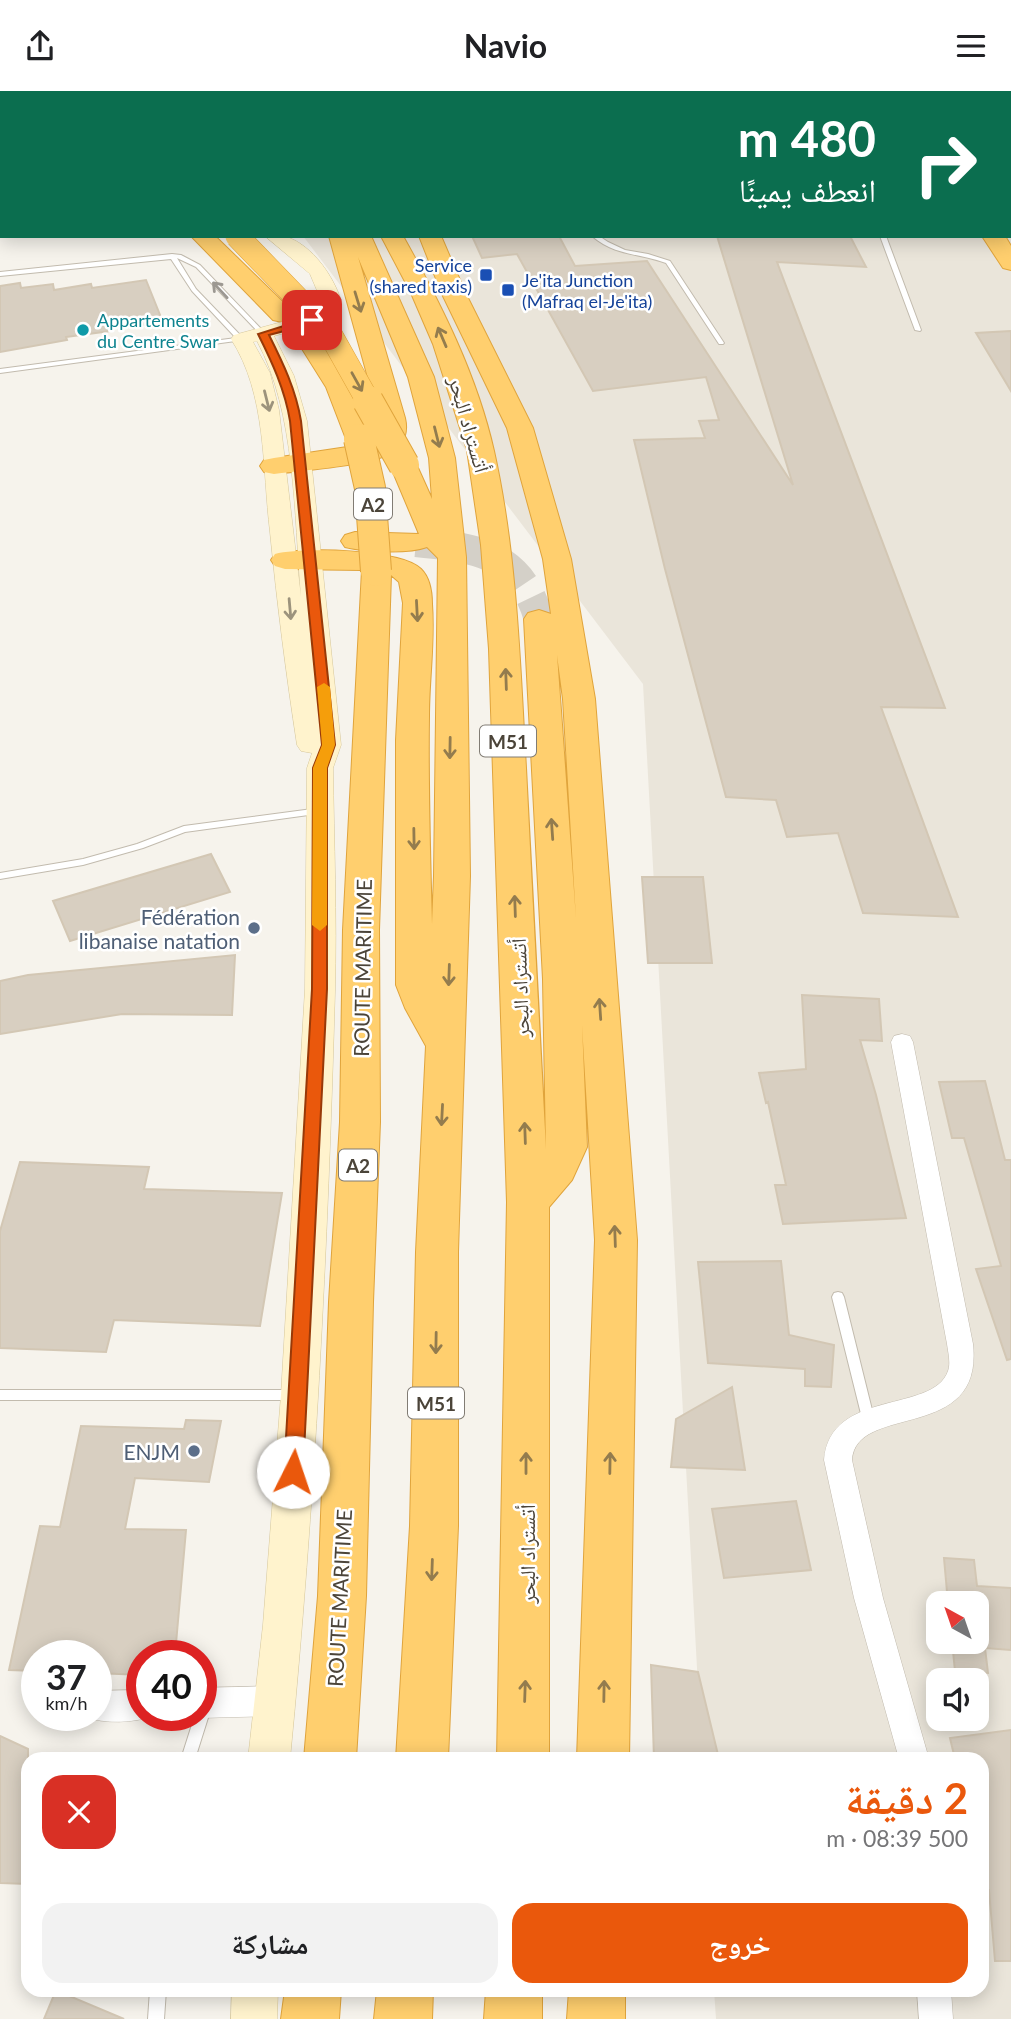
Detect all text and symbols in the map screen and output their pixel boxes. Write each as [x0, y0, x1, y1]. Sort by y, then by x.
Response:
text: Navio [464, 26, 547, 65]
icon: share [21, 27, 59, 65]
icon: menu [952, 27, 990, 65]
text: 480 m [738, 109, 876, 167]
icon: right [900, 119, 991, 210]
text: انعطف يمينًا [739, 170, 876, 209]
place label: Service (shared taxis) [369, 254, 472, 297]
marker: Service (shared taxis) [478, 267, 494, 283]
place label: Je'ita Junction (Mafraq el-Je'ita) [522, 269, 652, 312]
one-way arrow [212, 282, 229, 299]
marker: Je'ita Junction (Mafraq el-Je'ita) [500, 282, 516, 298]
pin [282, 290, 342, 350]
one-way arrow [352, 291, 365, 313]
icon: arrive [293, 301, 331, 339]
place label: Appartements du Centre Swar [97, 309, 219, 352]
marker: Appartements du Centre Swar [75, 322, 91, 338]
one-way arrow [434, 327, 447, 348]
one-way arrow [351, 371, 364, 392]
street label: أتستراد البحر [443, 372, 496, 475]
one-way arrow [261, 389, 274, 412]
one-way arrow [431, 426, 444, 448]
road number: A2 [354, 489, 392, 519]
one-way arrow [284, 597, 297, 620]
one-way arrow [410, 599, 423, 622]
one-way arrow [499, 668, 512, 691]
road number: M51 [480, 726, 536, 757]
one-way arrow [443, 736, 457, 759]
one-way arrow [546, 817, 559, 840]
one-way arrow [407, 827, 420, 850]
street label: ROUTE MARITIME [348, 879, 376, 1057]
one-way arrow [509, 895, 522, 918]
place label: Fédération libanaise natation [79, 904, 240, 953]
marker: Fédération libanaise natation [246, 920, 262, 936]
street label: أتستراد البحر [505, 938, 534, 1039]
one-way arrow [442, 964, 455, 987]
one-way arrow [593, 998, 606, 1020]
one-way arrow [436, 1104, 449, 1127]
one-way arrow [518, 1122, 531, 1145]
road number: A2 [339, 1149, 377, 1181]
one-way arrow [609, 1224, 622, 1247]
one-way arrow [430, 1331, 443, 1354]
road number: M51 [408, 1387, 464, 1419]
position arrow [256, 1435, 330, 1509]
place label: ENJM [123, 1439, 180, 1464]
marker: ENJM [186, 1443, 202, 1459]
one-way arrow [519, 1452, 533, 1475]
one-way arrow [603, 1452, 617, 1475]
street label: أتستراد البحر [514, 1504, 539, 1605]
street label: ROUTE MARITIME [322, 1509, 356, 1687]
one-way arrow [426, 1559, 439, 1582]
north arrow [926, 1591, 989, 1654]
map controls [926, 1591, 989, 1731]
speed limit sign: 40 [126, 1640, 217, 1731]
text: 37 [46, 1655, 87, 1697]
button: sound [926, 1668, 989, 1731]
one-way arrow [518, 1679, 532, 1702]
one-way arrow [598, 1679, 611, 1702]
text: km/h [45, 1692, 88, 1714]
text: 2 دقيقة [845, 1773, 968, 1823]
button: close [42, 1775, 116, 1849]
text: 500 m · 08:39 [826, 1824, 968, 1852]
button: مشاركة [42, 1903, 498, 1983]
button: خروج [512, 1903, 968, 1983]

